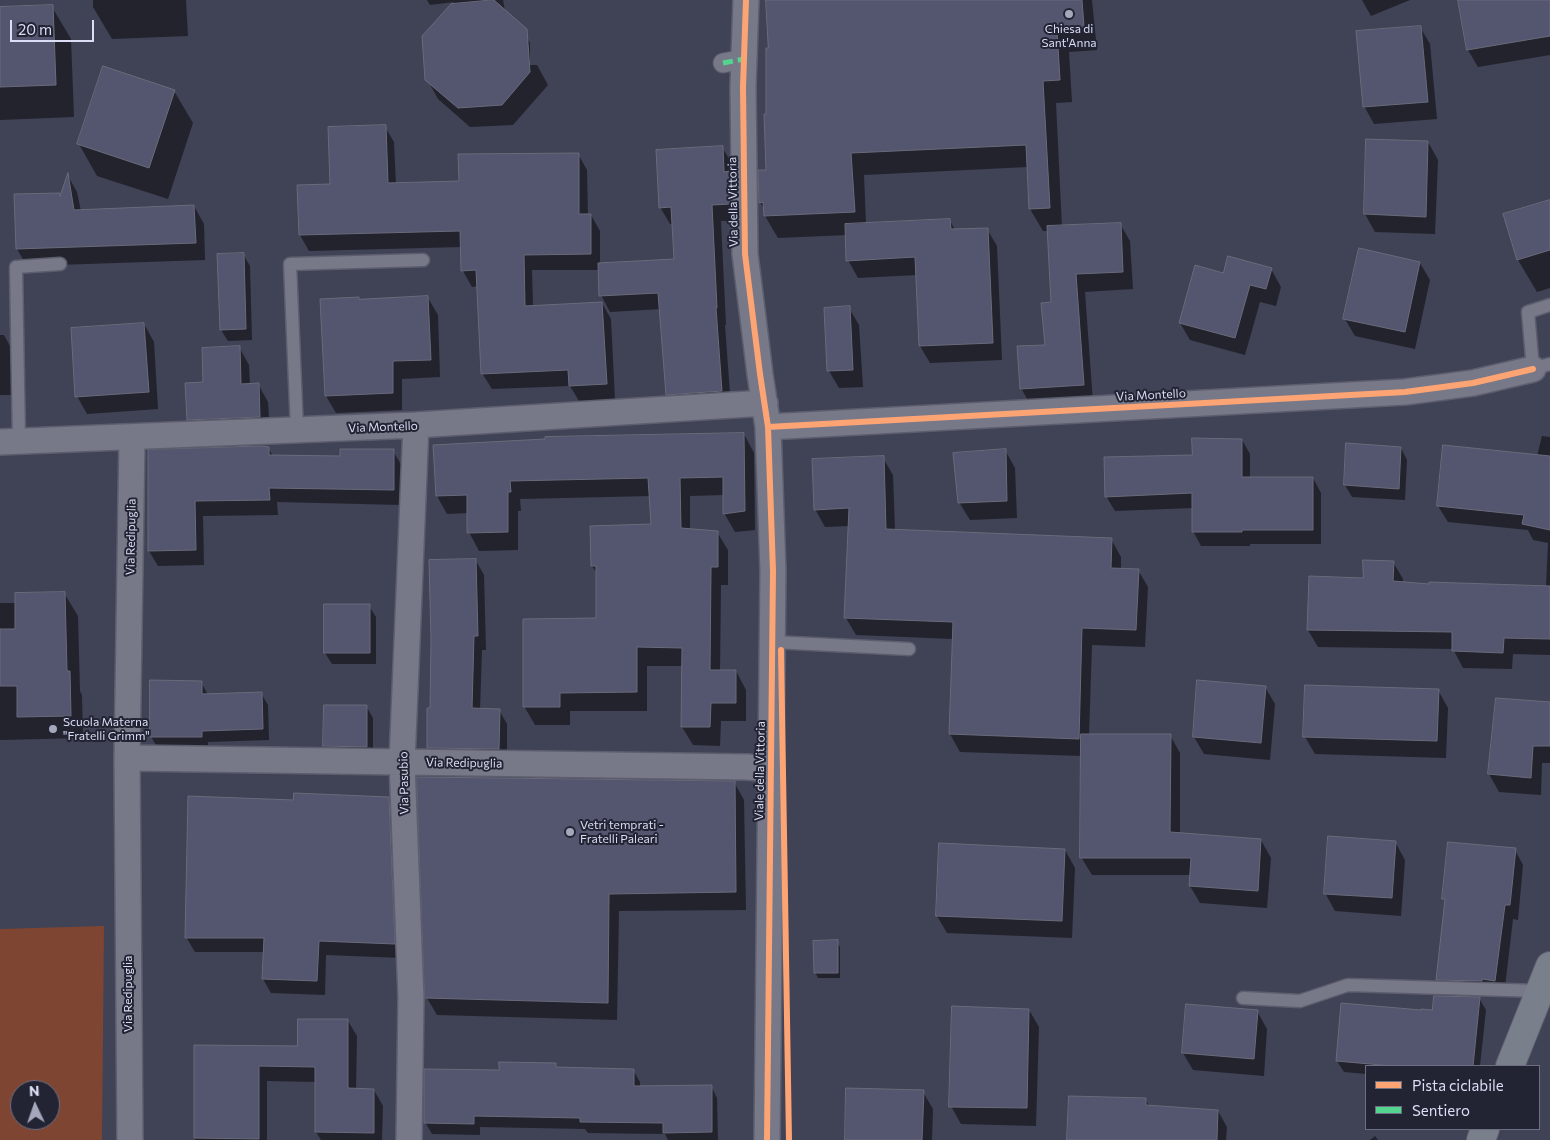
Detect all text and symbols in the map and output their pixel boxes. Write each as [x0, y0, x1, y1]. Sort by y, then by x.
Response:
marker: Chiesa di Sant'Anna [1063, 8, 1075, 20]
scale bar [12, 10, 96, 42]
text: 20 m [18, 20, 52, 38]
place label: Chiesa di Sant'Anna [1041, 22, 1097, 50]
street label: Via della Vittoria [725, 157, 741, 247]
street label: Via Montello [1116, 386, 1186, 404]
street label: Via Montello [348, 419, 418, 435]
street label: Via Redipuglia [123, 499, 139, 575]
place label: Scuola Materna "Fratelli Grimm" [63, 715, 150, 743]
street label: Viale della Vittoria [752, 721, 768, 821]
marker: Scuola Materna "Fratelli Grimm" [47, 723, 59, 735]
street label: Via Pasubio [396, 751, 412, 815]
street label: Via Redipuglia [426, 755, 502, 771]
place label: Vetri temprati - Fratelli Paleari [580, 818, 664, 846]
marker: Vetri temprati - Fratelli Paleari [564, 826, 576, 838]
street label: Via Redipuglia [121, 956, 135, 1032]
legend [1365, 1065, 1540, 1130]
text: Pista ciclabile [1412, 1076, 1504, 1094]
north arrow [10, 1080, 60, 1130]
text: N [29, 1082, 40, 1099]
text: Sentiero [1412, 1101, 1470, 1119]

